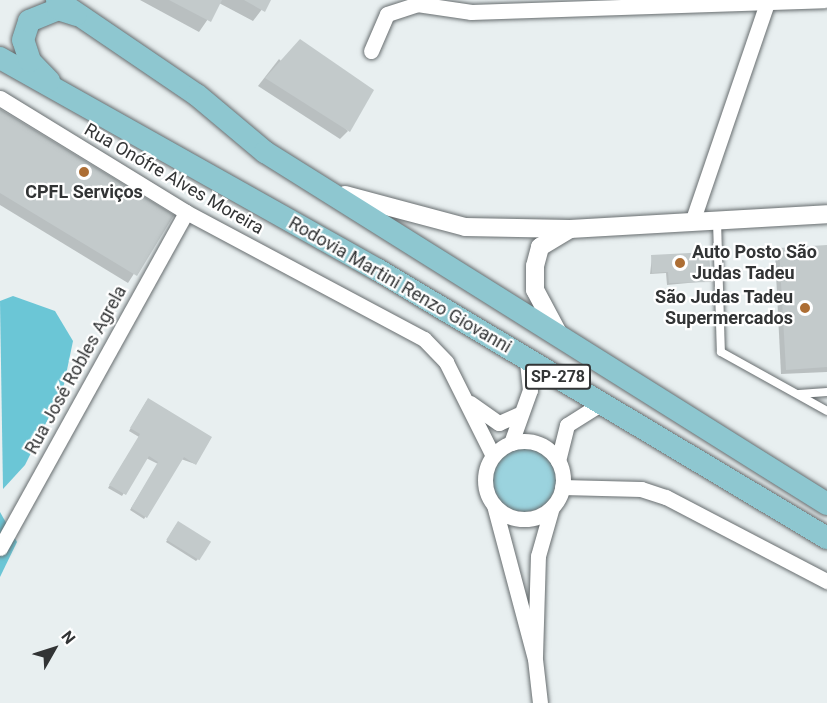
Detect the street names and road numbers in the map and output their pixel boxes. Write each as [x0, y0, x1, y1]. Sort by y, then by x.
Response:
street label: Rua Onófre Alves Moreira [81, 119, 267, 239]
street label: Rodovia Martini Renzo Giovanni [285, 212, 515, 358]
street label: Rua José Robles Agrela [21, 282, 131, 458]
road number: SP-278 [524, 364, 592, 390]

